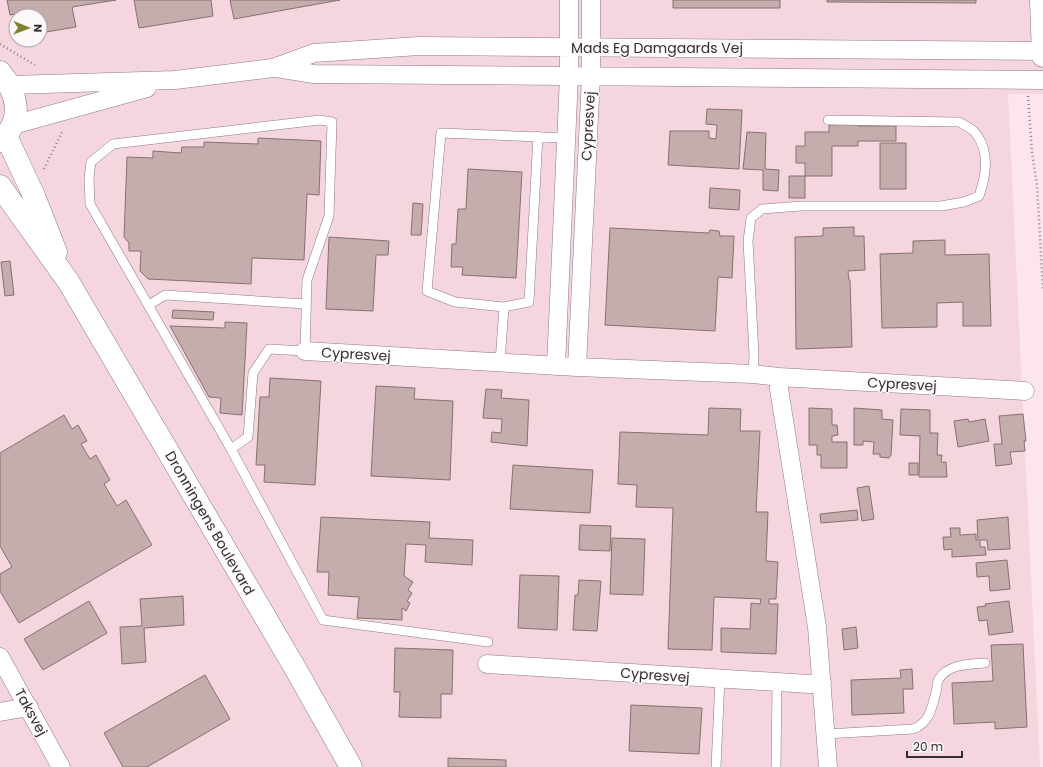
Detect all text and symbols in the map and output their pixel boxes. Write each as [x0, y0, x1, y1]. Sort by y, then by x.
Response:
north arrow [8, 8, 48, 48]
text: N [30, 24, 46, 32]
street label: Mads Eg Damgaards Vej [571, 38, 743, 58]
street label: Cypresvej [576, 91, 600, 161]
street label: Cypresvej [321, 342, 391, 366]
street label: Cypresvej [867, 372, 937, 396]
street label: Dronningens Boulevard [161, 447, 259, 599]
street label: Cypresvej [620, 663, 690, 687]
street label: Taksvej [10, 685, 52, 739]
scale bar [907, 733, 962, 759]
text: 20 m [913, 738, 943, 755]

